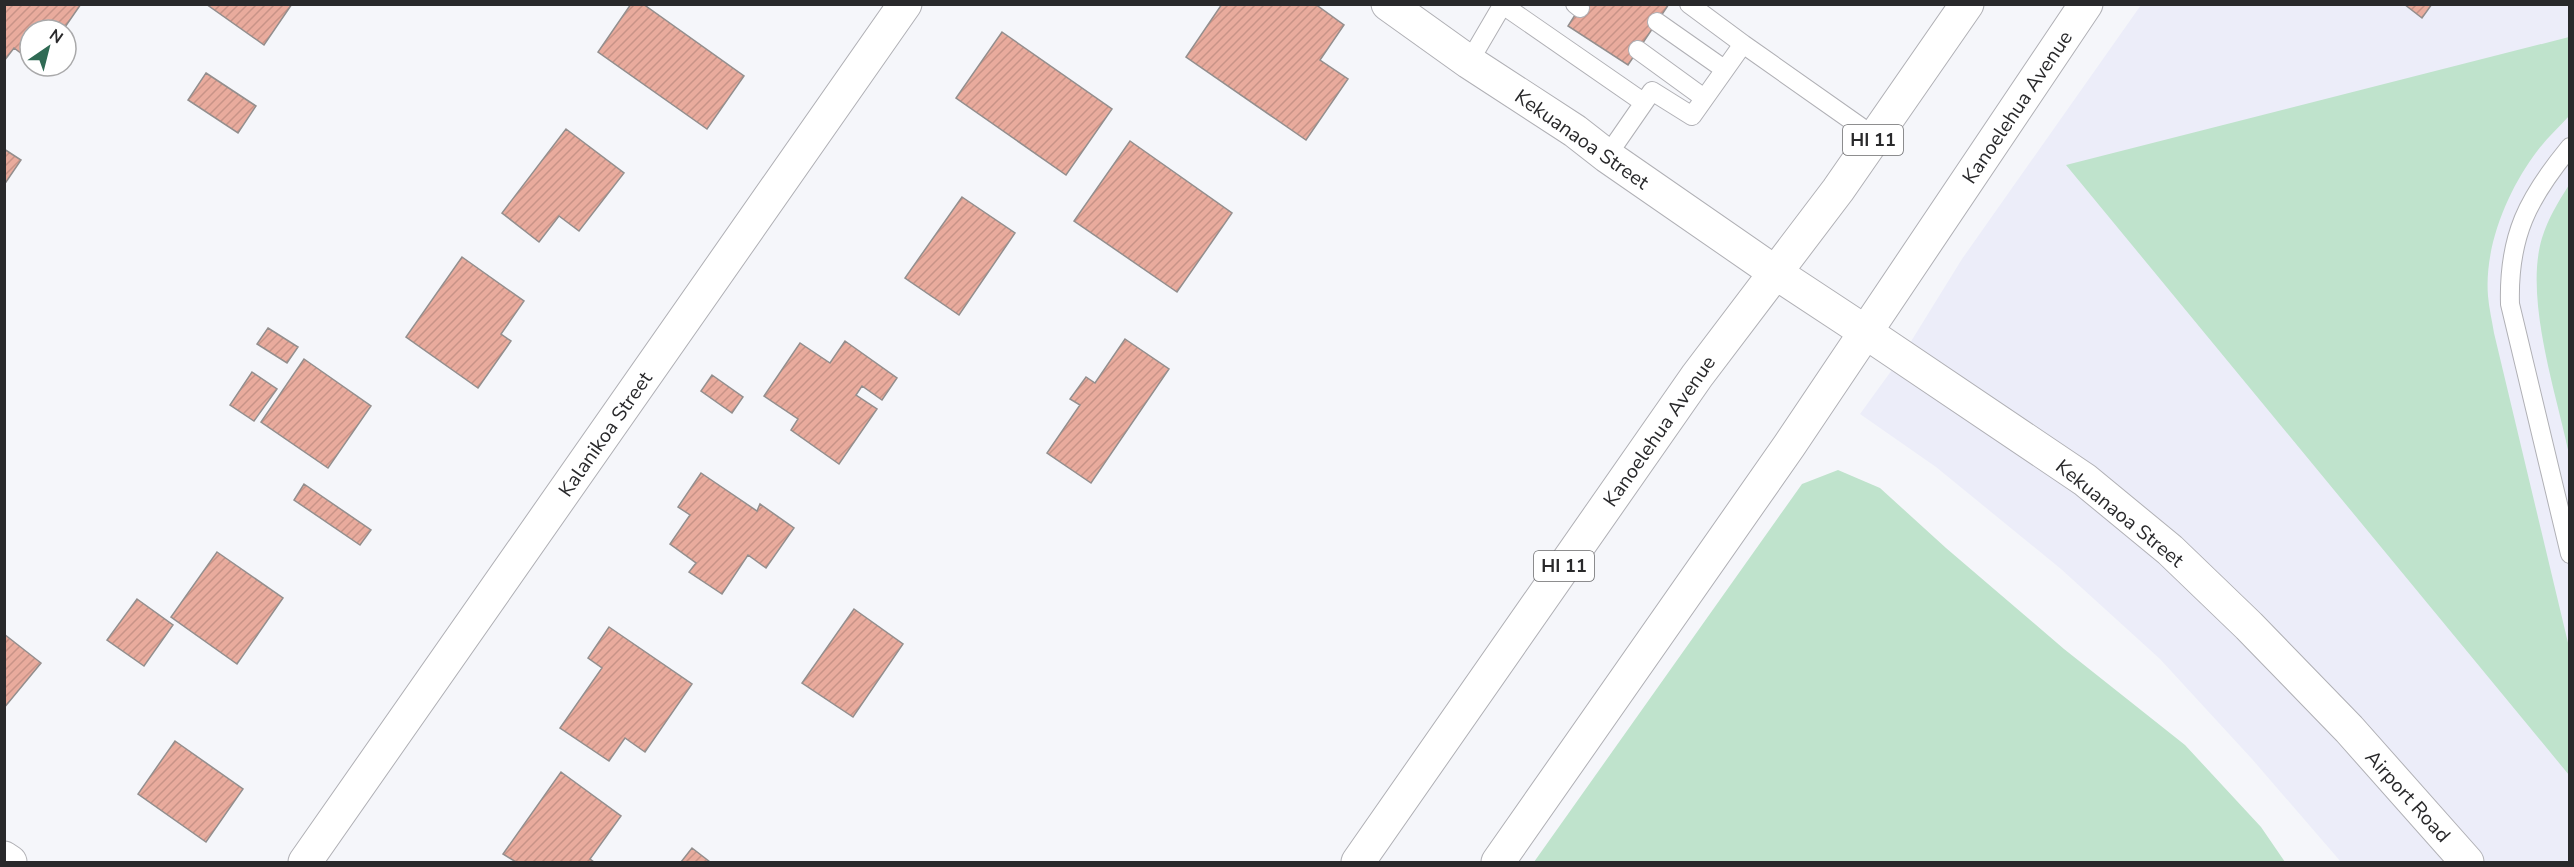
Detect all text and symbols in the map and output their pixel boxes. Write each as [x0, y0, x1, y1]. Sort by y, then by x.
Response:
north arrow [18, 18, 78, 78]
text: N [45, 24, 67, 49]
street label: Kanoelehua Avenue [1956, 25, 2079, 189]
street label: Kekuanaoa Street [1509, 83, 1655, 196]
road number: HI 11 [1843, 125, 1903, 155]
street label: Kanoelehua Avenue [1597, 350, 1722, 512]
street label: Kalanikoa Street [552, 366, 659, 502]
street label: Kekuanaoa Street [2050, 453, 2190, 574]
road number: HI 11 [1534, 551, 1594, 581]
street label: Airport Road [2359, 744, 2456, 848]

